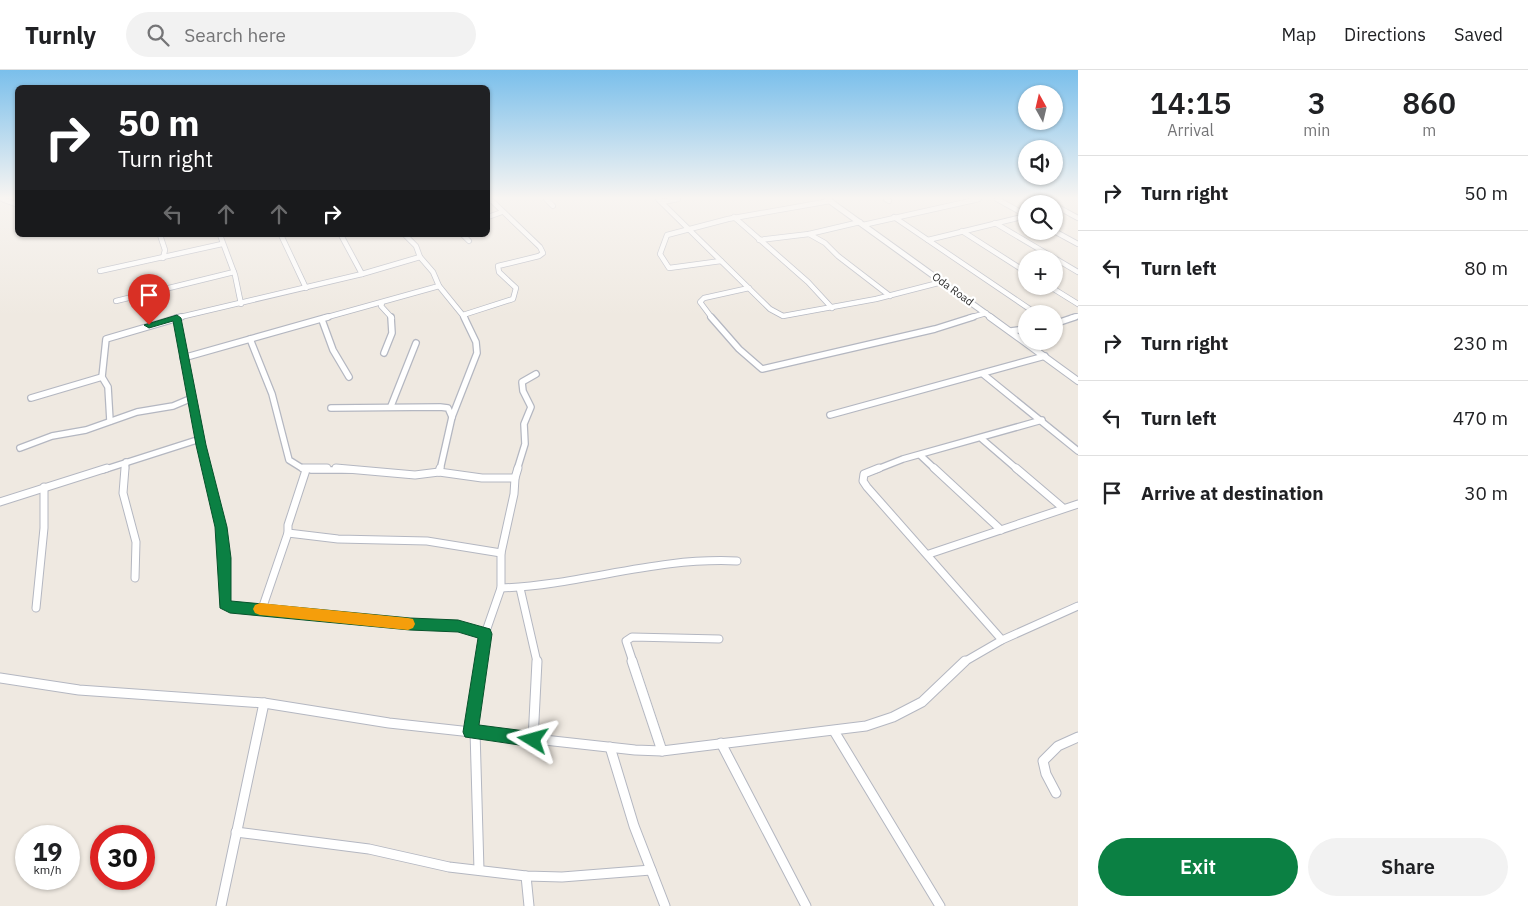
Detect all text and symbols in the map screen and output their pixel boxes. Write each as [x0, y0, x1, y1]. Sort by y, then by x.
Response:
search box [126, 12, 476, 57]
text: Turnly [25, 19, 96, 51]
icon: search [144, 21, 172, 49]
text: Search here [184, 23, 286, 47]
text: Map [1281, 23, 1316, 46]
text: Directions [1344, 23, 1426, 46]
text: Saved [1454, 23, 1503, 46]
text: 14:15 [1150, 83, 1231, 122]
text: 3 [1308, 83, 1326, 122]
text: 860 [1402, 83, 1456, 122]
north arrow [1018, 85, 1062, 130]
map controls [1018, 85, 1063, 350]
text: 50 m [118, 100, 200, 146]
icon: right [35, 105, 100, 170]
text: Arrival [1167, 120, 1214, 140]
text: min [1303, 120, 1330, 140]
text: m [1422, 120, 1436, 140]
button: sound [1018, 140, 1063, 185]
text: Turn right [118, 144, 213, 173]
icon: right [1098, 179, 1126, 207]
text: Turn right [1141, 181, 1228, 205]
text: 50 m [1464, 181, 1508, 205]
button: search [1018, 195, 1063, 240]
icon: left [159, 200, 187, 228]
icon: ahead [212, 200, 240, 228]
icon: ahead [265, 200, 293, 228]
icon: right [318, 200, 346, 228]
button: + [1018, 250, 1063, 295]
icon: left [1098, 254, 1126, 282]
text: Turn left [1141, 256, 1217, 280]
text: 80 m [1464, 256, 1508, 280]
street label: Oda Road [929, 269, 977, 309]
pin [128, 274, 170, 325]
icon: arrive [135, 281, 163, 309]
button: − [1018, 305, 1063, 350]
icon: right [1098, 329, 1126, 357]
text: Turn right [1141, 331, 1228, 355]
text: 230 m [1453, 331, 1508, 355]
icon: left [1098, 404, 1126, 432]
text: Turn left [1141, 406, 1217, 430]
text: 470 m [1453, 406, 1508, 430]
icon: arrive [1098, 479, 1126, 507]
text: Arrive at destination [1141, 481, 1324, 505]
text: 30 m [1464, 481, 1508, 505]
position arrow [506, 713, 558, 765]
speed limit sign: 30 [90, 825, 155, 890]
text: 19 [32, 835, 63, 868]
button: Exit [1098, 838, 1298, 896]
button: Share [1308, 838, 1508, 896]
text: km/h [33, 862, 62, 877]

